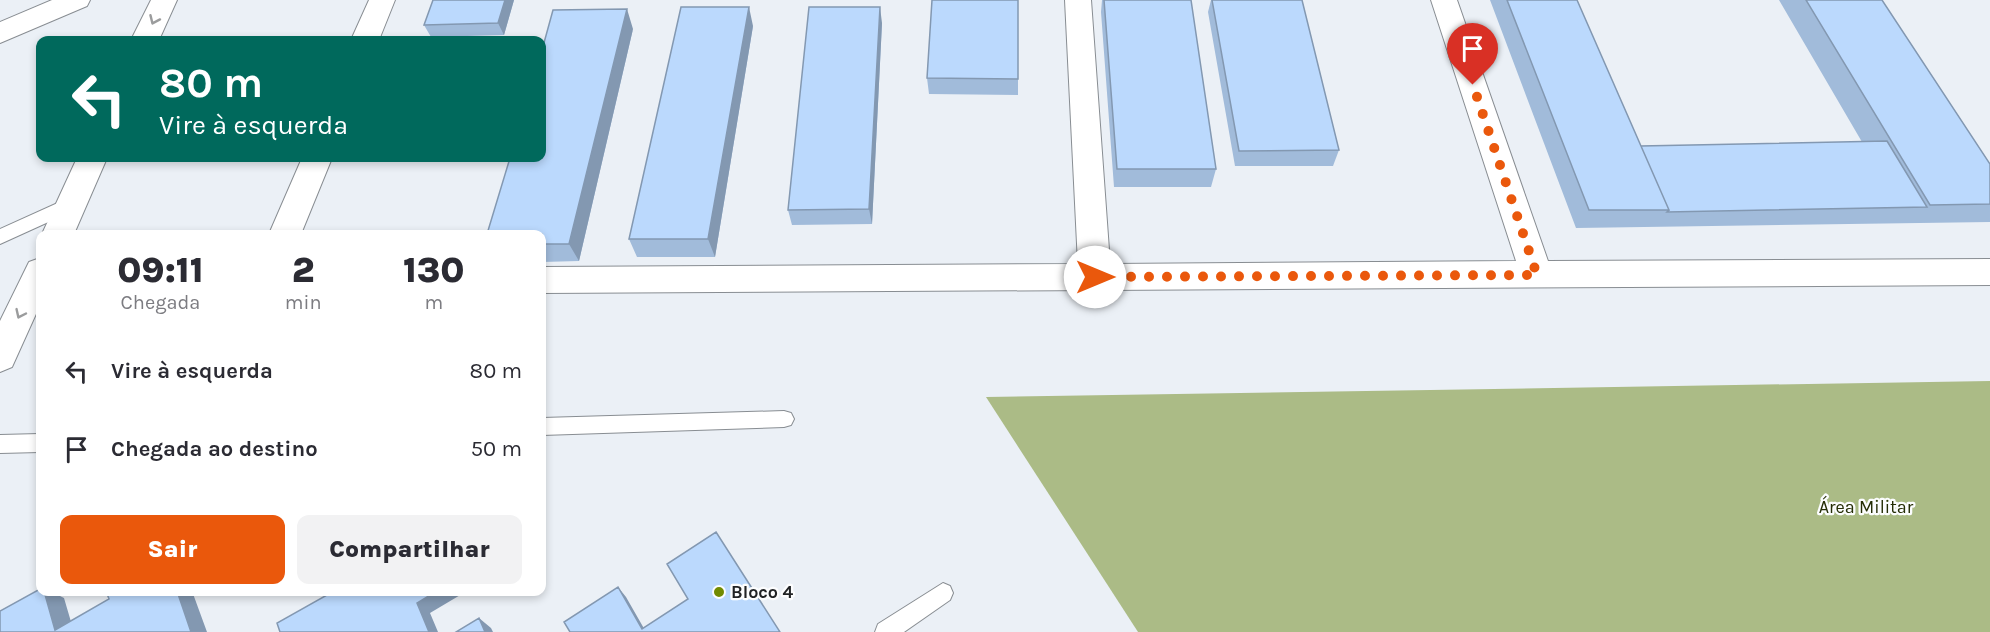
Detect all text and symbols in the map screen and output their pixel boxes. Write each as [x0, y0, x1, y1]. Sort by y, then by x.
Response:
one-way arrow [150, 14, 162, 25]
pin [1447, 23, 1498, 85]
icon: arrive [1456, 32, 1489, 65]
text: 80 m [159, 58, 263, 108]
icon: left [60, 60, 138, 138]
text: Vire à esquerda [159, 109, 348, 141]
position arrow [1063, 245, 1127, 309]
text: 09:11 [117, 249, 204, 291]
text: 2 [292, 249, 315, 291]
text: 130 [403, 249, 465, 291]
text: Chegada [121, 291, 200, 314]
text: min [285, 291, 322, 314]
text: m [424, 291, 443, 314]
one-way arrow [16, 308, 28, 319]
icon: left [60, 355, 93, 388]
text: Vire à esquerda [111, 358, 273, 384]
text: 80 m [470, 358, 522, 384]
icon: arrive [60, 433, 93, 466]
text: Chegada ao destino [111, 436, 318, 462]
text: 50 m [471, 436, 522, 462]
park label: Área Militar [1819, 495, 1914, 518]
button: Sair [60, 515, 285, 584]
button: Compartilhar [297, 515, 522, 584]
place label: Bloco 4 [731, 581, 794, 603]
marker: Bloco 4 [712, 585, 726, 599]

